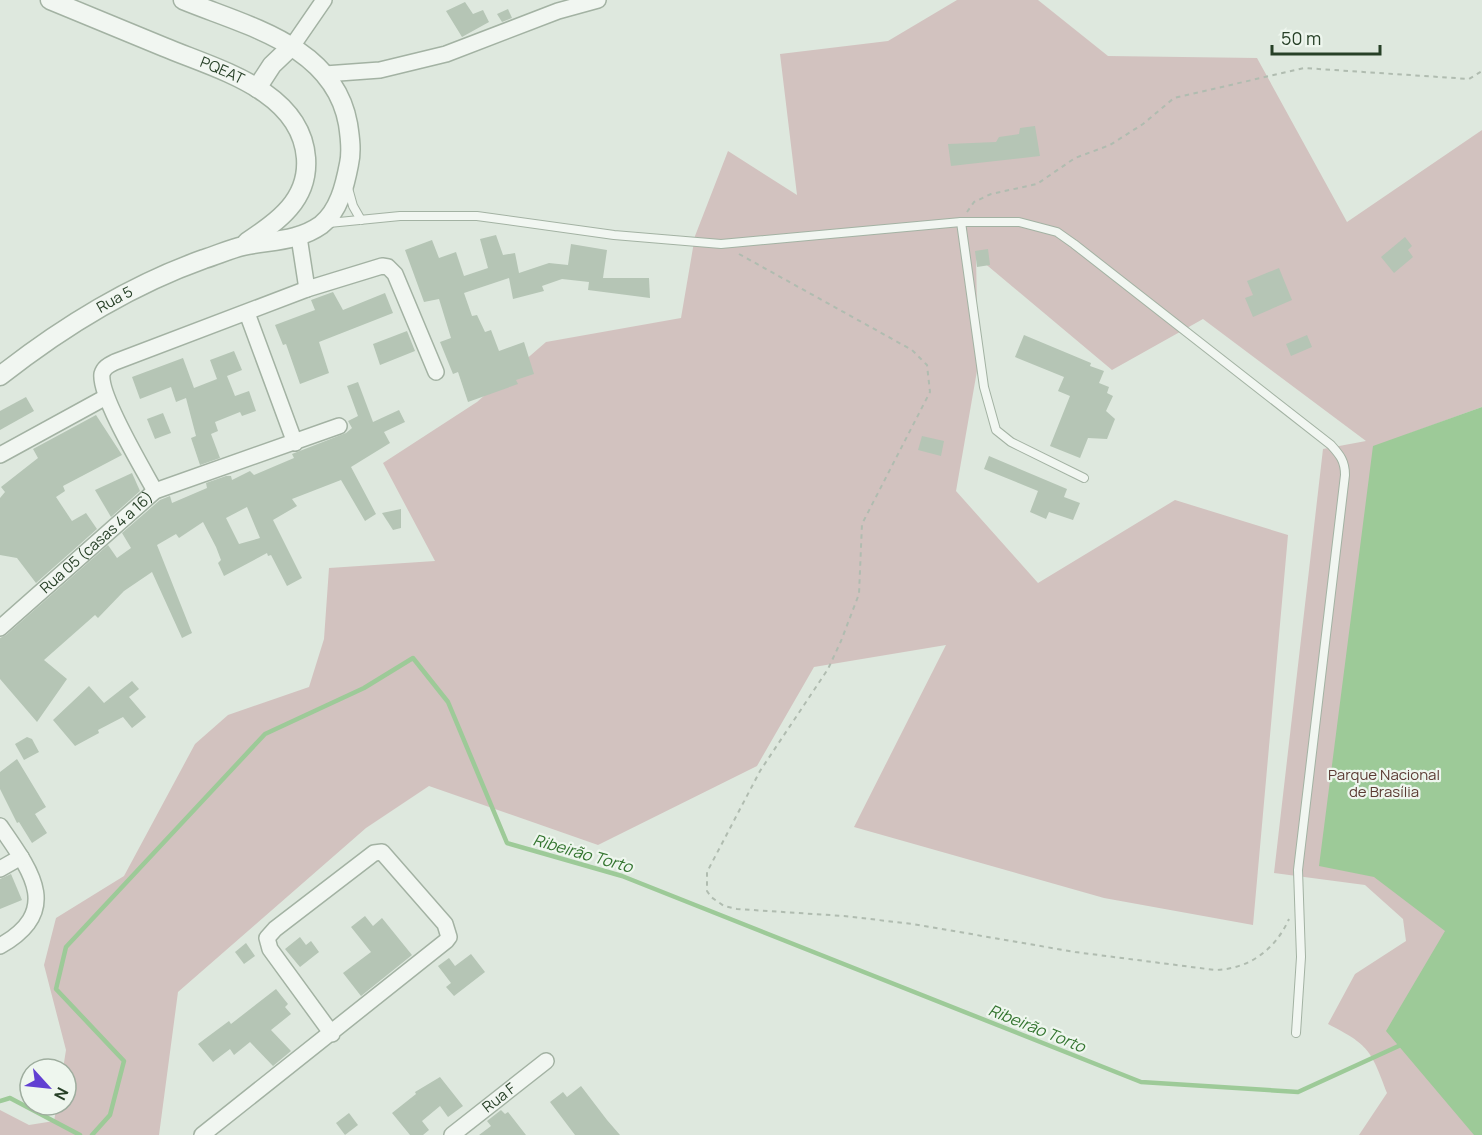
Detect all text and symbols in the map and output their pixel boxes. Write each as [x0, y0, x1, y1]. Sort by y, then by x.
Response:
scale bar [1272, 18, 1380, 56]
text: 50 m [1281, 26, 1321, 50]
street label: PQEAT [197, 51, 248, 89]
street label: Rua 5 [92, 281, 136, 318]
street label: Rua 05 (casas 4 a 16) [35, 486, 158, 598]
park label: Parque Nacional de Brasília [1328, 764, 1440, 802]
water label: Ribeirão Torto [531, 828, 637, 878]
water label: Ribeirão Torto [985, 999, 1090, 1058]
north arrow [18, 1057, 78, 1117]
street label: Rua F [478, 1077, 520, 1117]
text: N [49, 1084, 74, 1104]

